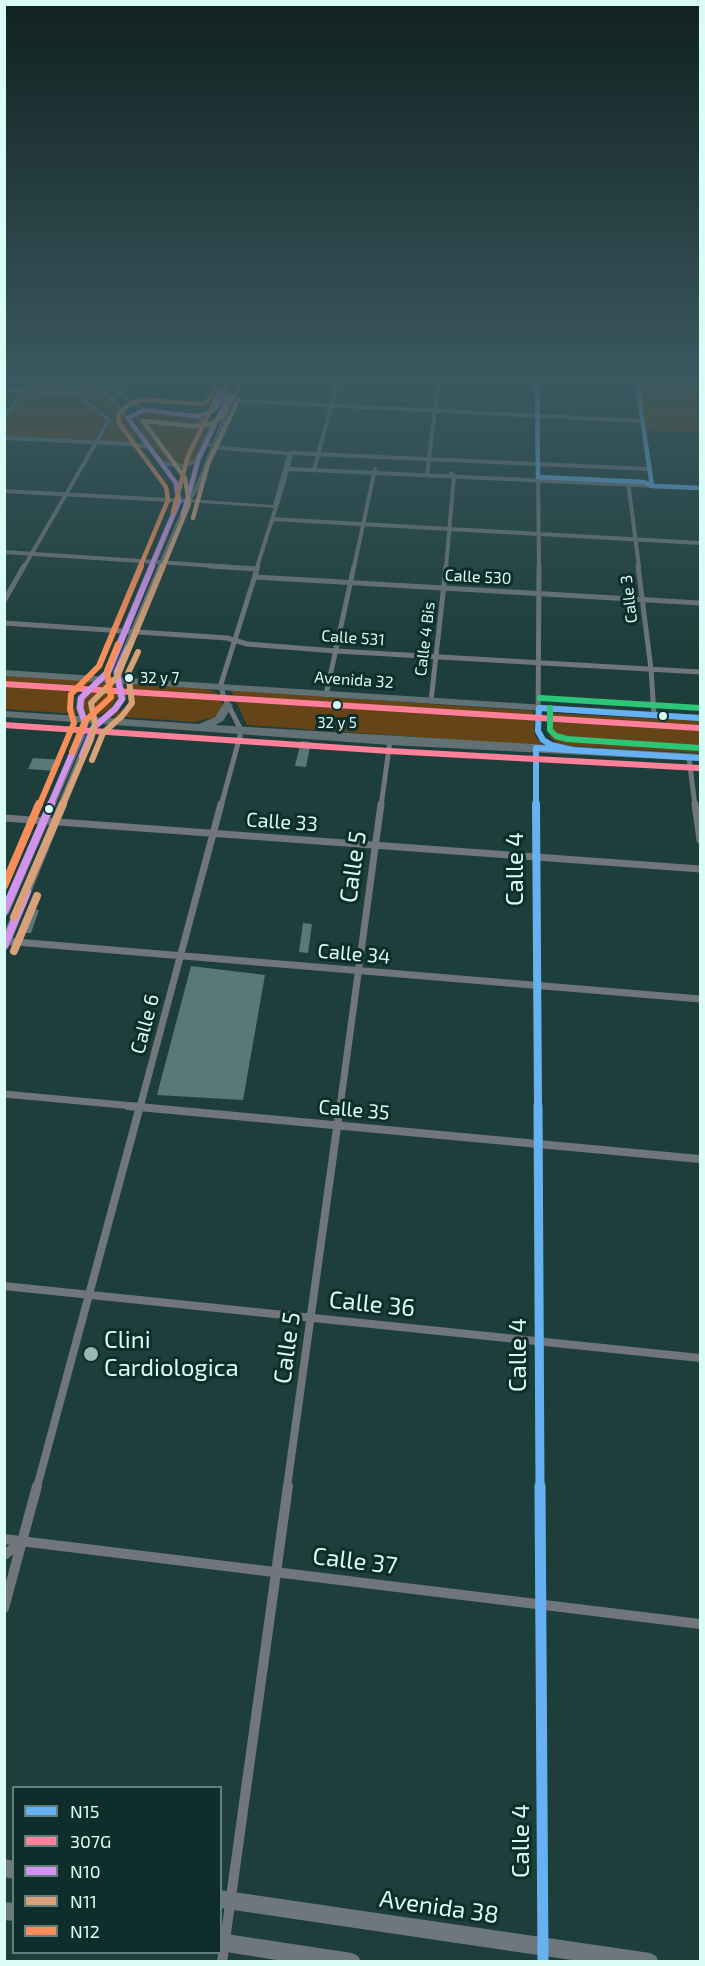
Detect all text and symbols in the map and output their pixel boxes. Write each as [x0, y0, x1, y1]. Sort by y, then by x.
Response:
street label: Calle 530 [444, 566, 512, 588]
street label: Calle 3 [617, 574, 641, 624]
street label: Calle 4 Bis [411, 601, 439, 677]
street label: Calle 531 [321, 626, 385, 650]
street label: Avenida 32 [314, 668, 394, 692]
place label: 32 y 7 [140, 669, 179, 687]
marker: 32 y 7 [123, 672, 135, 684]
marker: 32 y 5 [331, 699, 343, 711]
unlabelled marker [657, 710, 669, 722]
place label: 32 y 5 [317, 714, 357, 732]
unlabelled marker [43, 803, 55, 815]
street label: Calle 33 [245, 808, 319, 836]
street label: Calle 5 [334, 829, 372, 905]
street label: Calle 4 [501, 832, 529, 906]
street label: Calle 34 [317, 939, 391, 969]
street label: Calle 6 [126, 991, 164, 1057]
street label: Calle 35 [317, 1095, 391, 1125]
street label: Calle 36 [328, 1285, 416, 1323]
street label: Calle 5 [268, 1310, 306, 1386]
street label: Calle 4 [504, 1318, 532, 1392]
place label: Clini Cardiologica [104, 1326, 239, 1382]
marker: Clini Cardiologica [82, 1345, 100, 1363]
street label: Calle 37 [311, 1542, 399, 1580]
legend [12, 1786, 222, 1954]
text: N15 [70, 1800, 100, 1822]
street label: Calle 4 [507, 1804, 535, 1878]
text: 307G [70, 1830, 111, 1852]
text: N10 [70, 1860, 101, 1882]
street label: Avenida 38 [378, 1884, 500, 1930]
text: N11 [70, 1890, 97, 1912]
text: N12 [70, 1920, 100, 1942]

